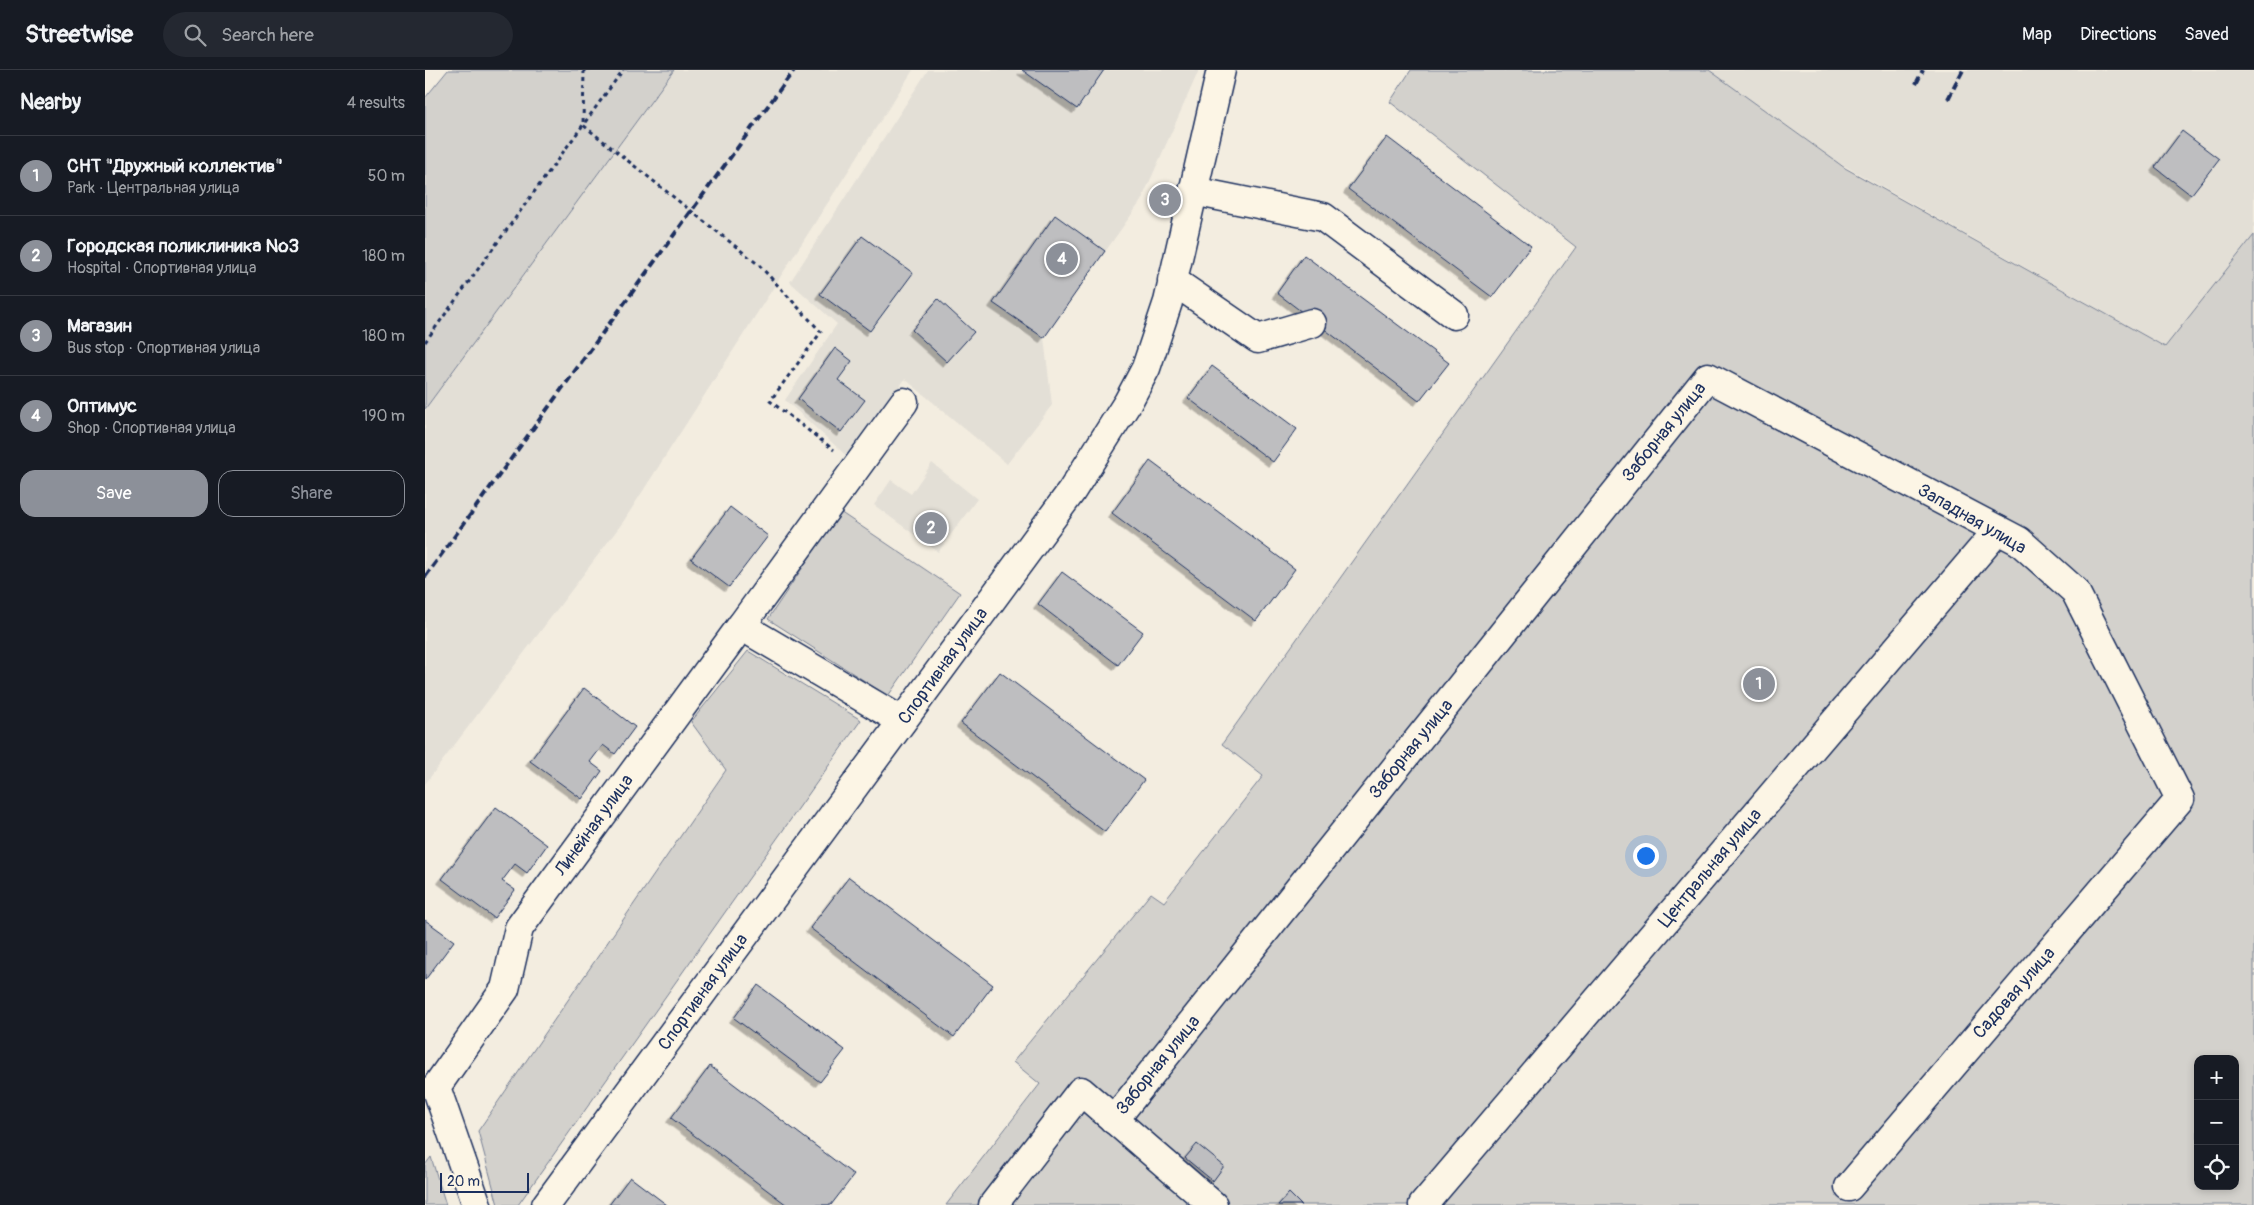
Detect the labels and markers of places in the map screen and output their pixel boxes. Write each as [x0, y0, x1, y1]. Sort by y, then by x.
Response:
pin: 3 [1149, 181, 1181, 219]
pin: 4 [1046, 240, 1078, 278]
pin: 2 [915, 509, 947, 547]
pin: 1 [1743, 665, 1775, 703]

